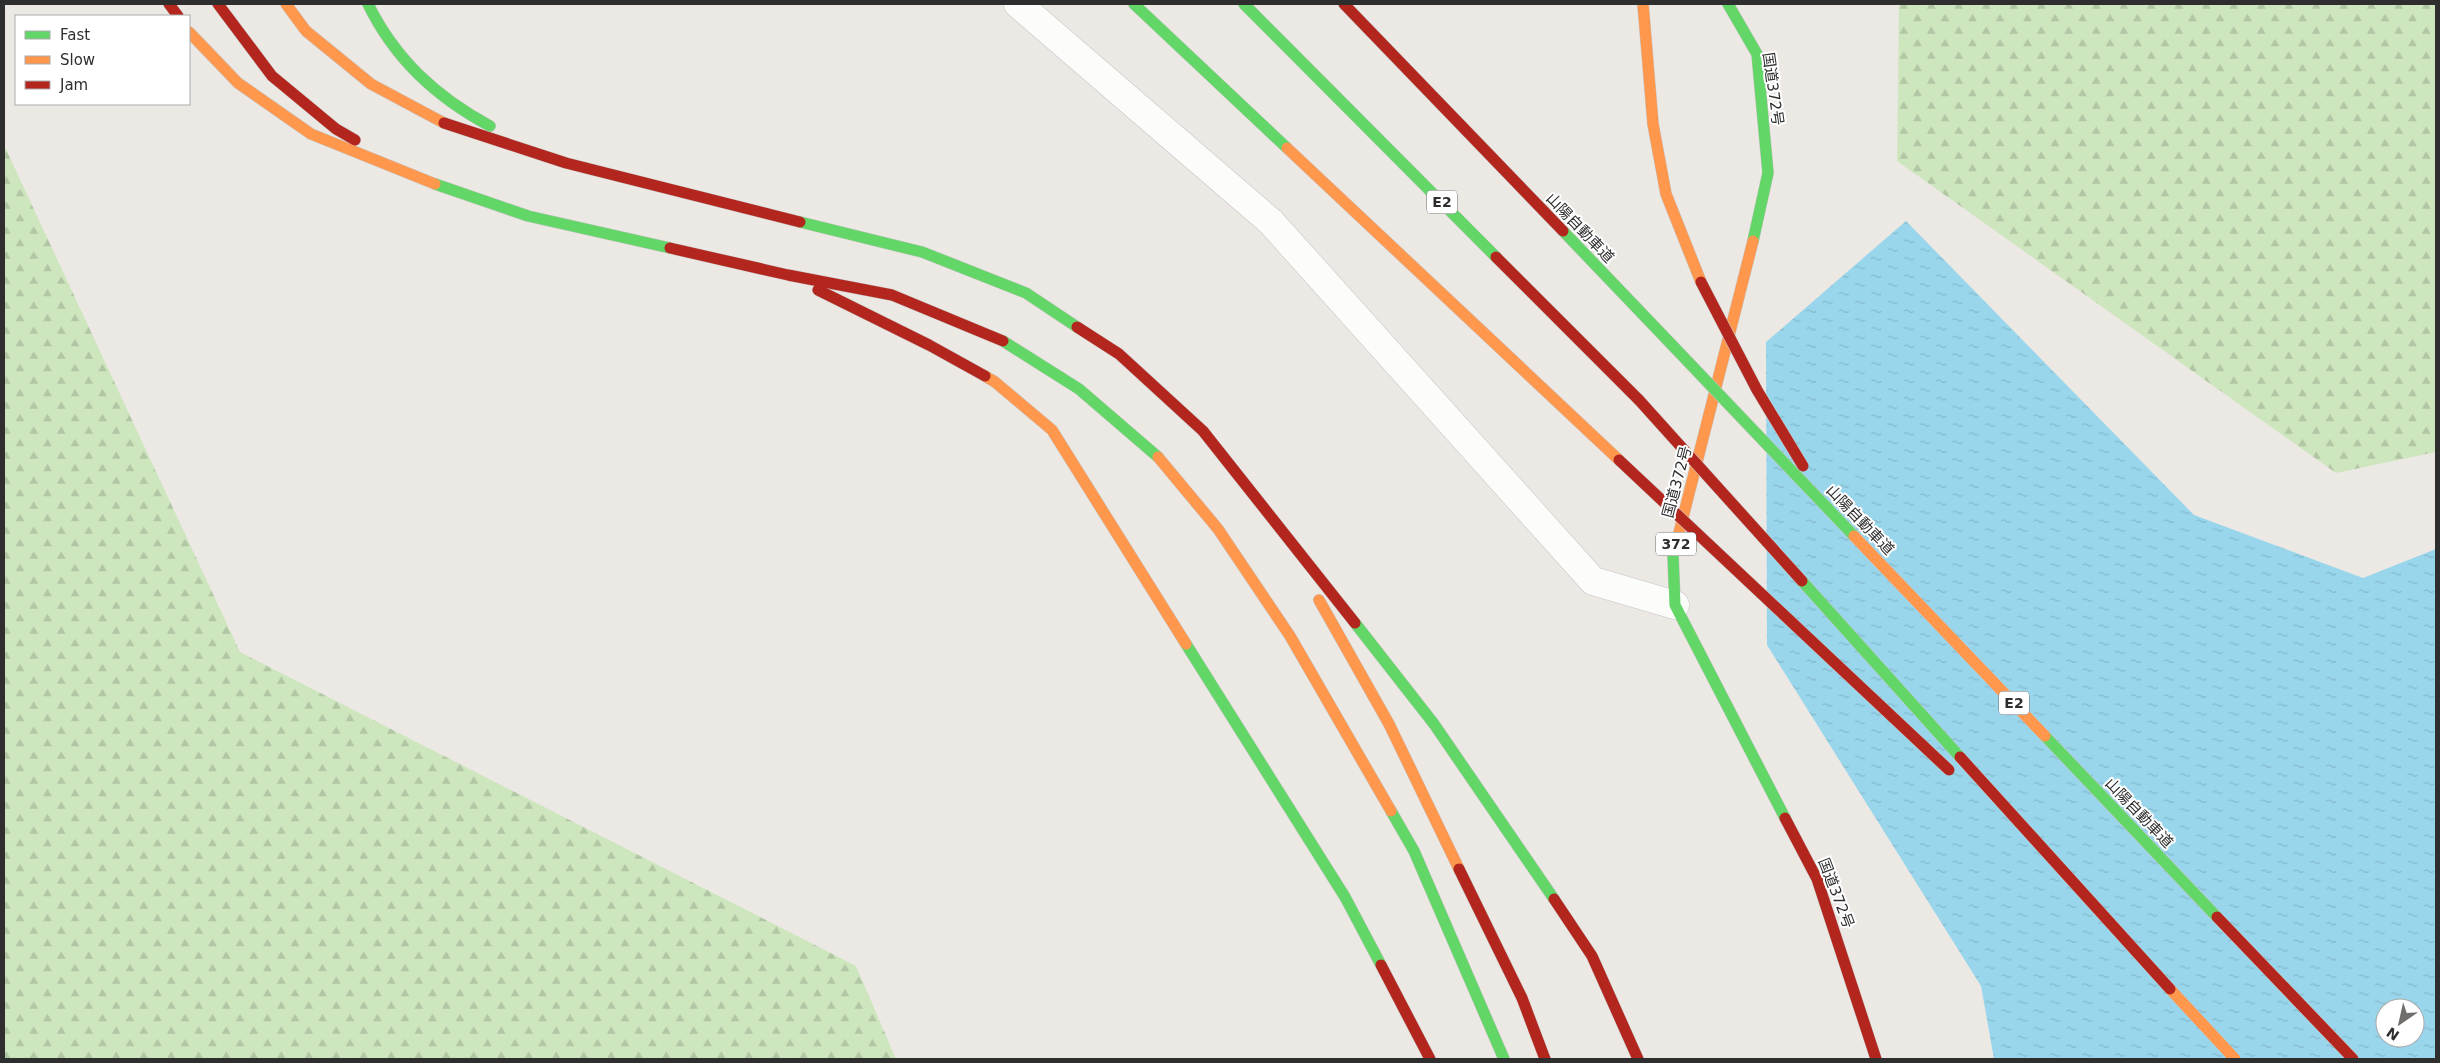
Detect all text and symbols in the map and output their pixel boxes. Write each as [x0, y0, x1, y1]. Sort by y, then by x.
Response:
legend [15, 15, 190, 105]
text: Fast [60, 26, 90, 44]
text: Slow [60, 51, 95, 69]
street label: 国道372号 [1759, 51, 1787, 127]
text: Jam [59, 76, 88, 94]
street label: 山陽自動車道 [1542, 189, 1618, 267]
road number: E2 [1427, 190, 1457, 213]
street label: 国道372号 [1659, 444, 1695, 520]
street label: 山陽自動車道 [1822, 481, 1898, 559]
road number: 372 [1656, 532, 1696, 556]
road number: E2 [1999, 691, 2029, 714]
street label: 山陽自動車道 [2101, 774, 2177, 852]
street label: 国道372号 [1814, 855, 1858, 931]
north arrow [2375, 998, 2425, 1048]
text: N [2383, 1024, 2402, 1044]

